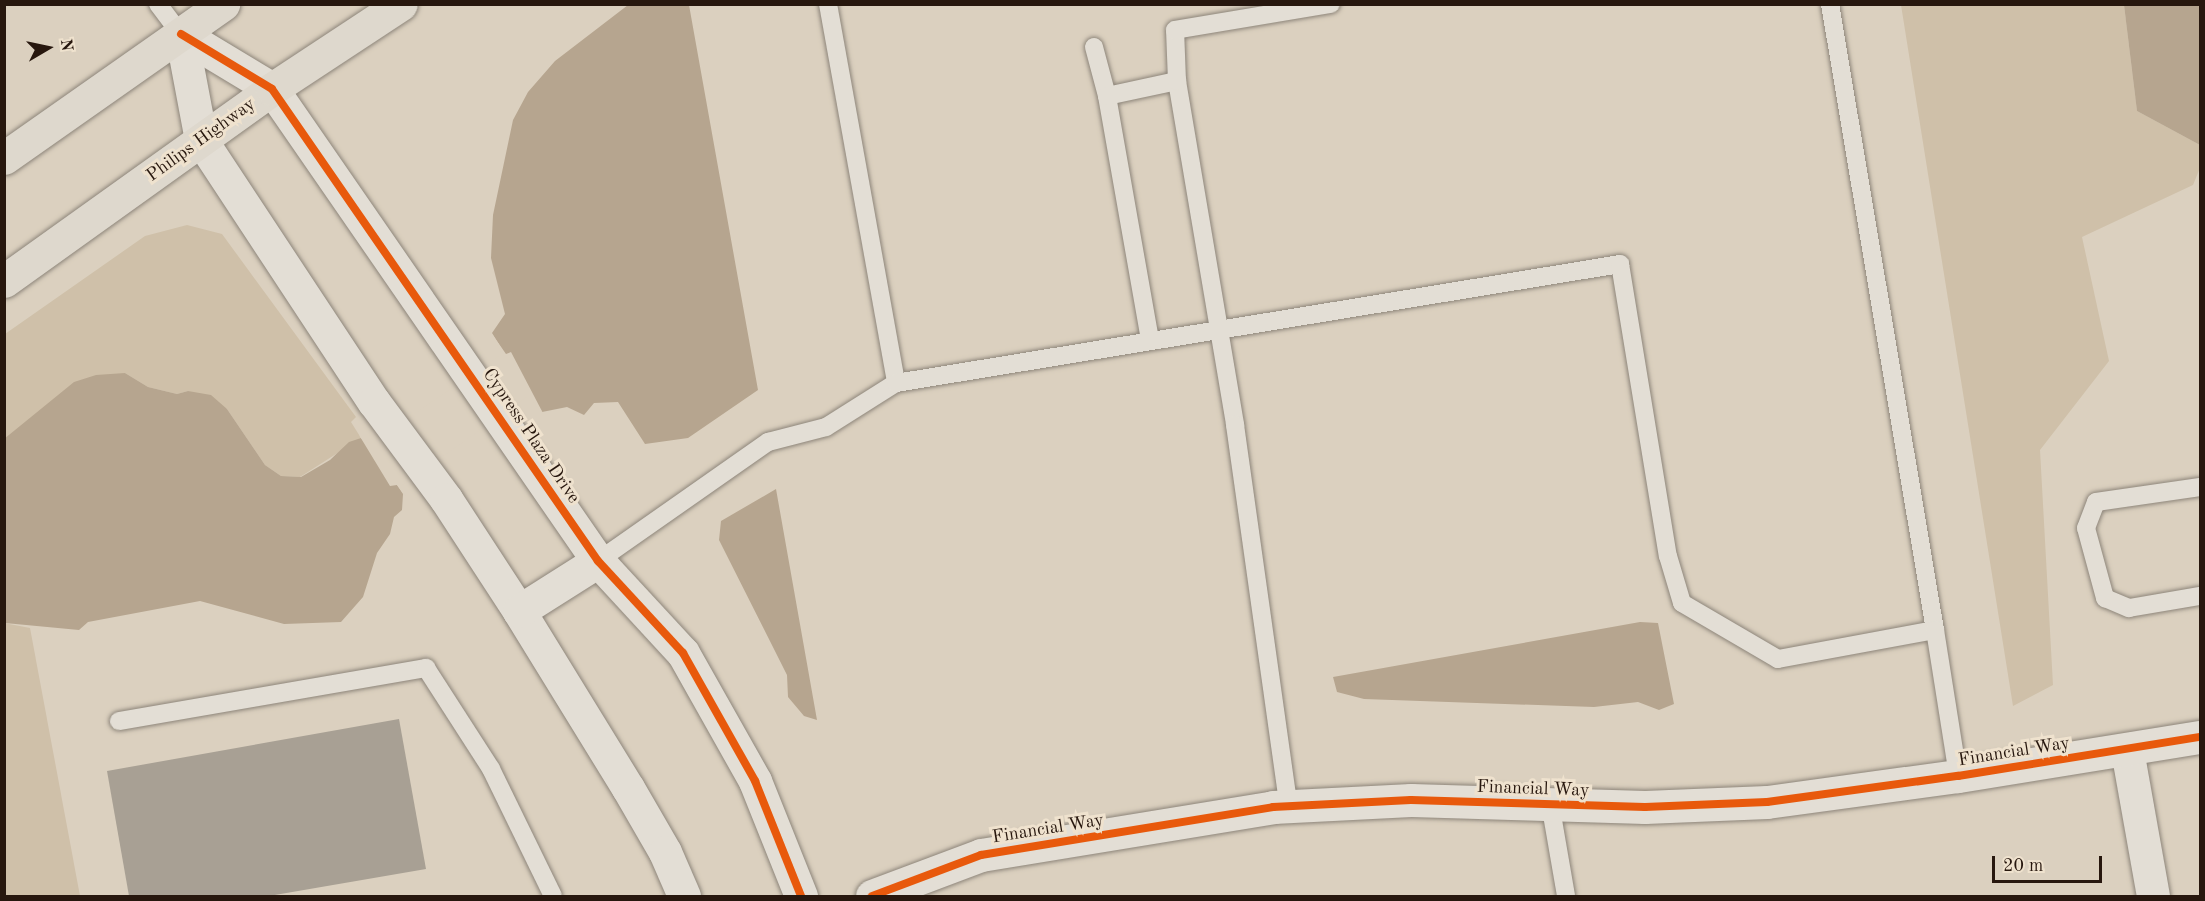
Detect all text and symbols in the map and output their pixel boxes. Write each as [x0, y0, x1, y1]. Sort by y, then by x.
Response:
north arrow [18, 18, 78, 78]
text: N [57, 38, 75, 52]
street label: Philips Highway [143, 93, 259, 187]
street label: Cypress Plaza Drive [478, 364, 584, 508]
street label: Financial Way [1957, 733, 2071, 771]
street label: Financial Way [1476, 776, 1590, 802]
street label: Financial Way [991, 810, 1105, 848]
scale bar [1995, 844, 2104, 882]
text: 20 m [2003, 857, 2043, 875]

